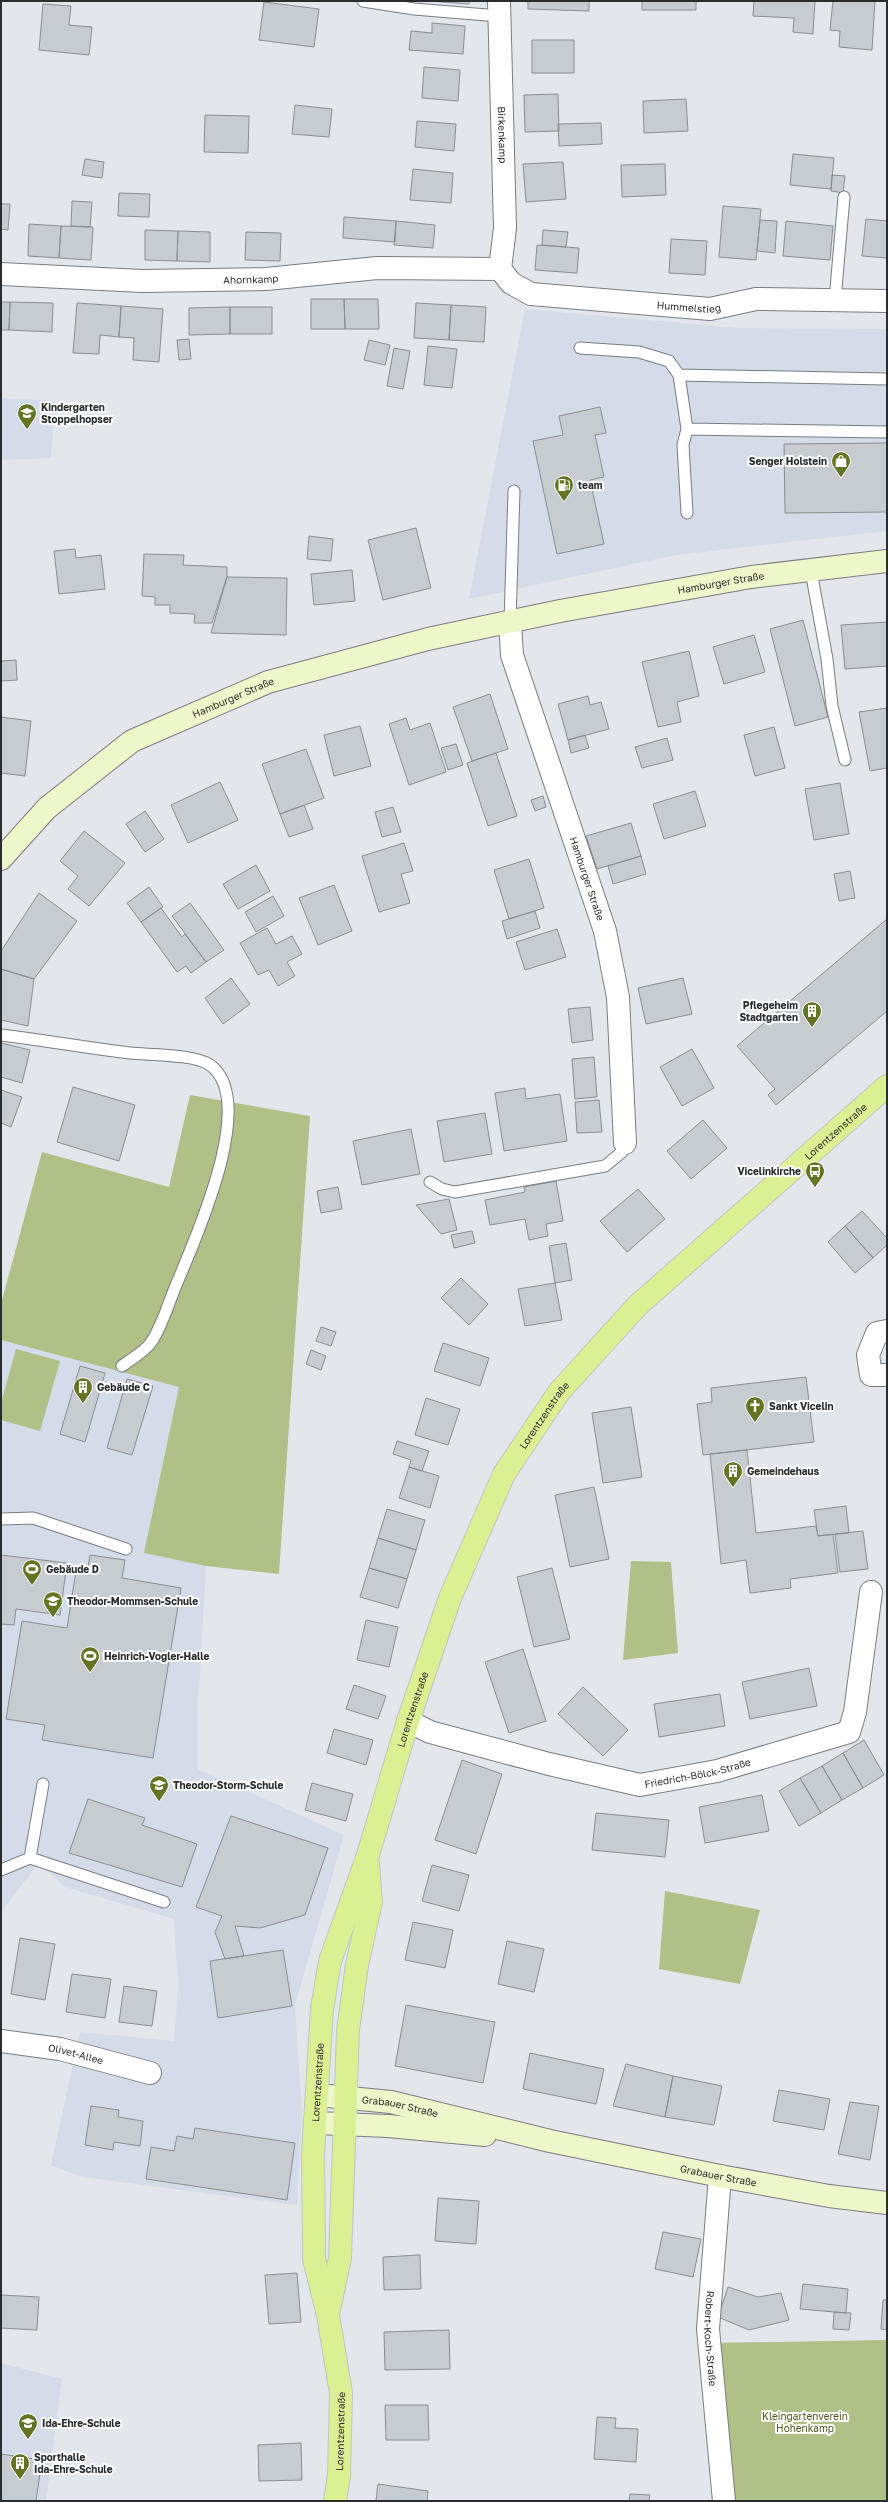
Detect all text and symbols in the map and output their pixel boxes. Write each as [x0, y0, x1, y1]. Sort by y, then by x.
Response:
street label: Birkenkamp [496, 106, 509, 164]
street label: Ahornkamp [223, 272, 279, 286]
street label: Hummelstieg [656, 299, 722, 315]
place label: Kindergarten Stoppelhopser [41, 401, 113, 425]
school or university icon: Kindergarten Stoppelhopser [16, 402, 38, 430]
shop icon: Senger Holstein [830, 450, 852, 478]
place label: Senger Holstein [749, 455, 827, 467]
fuel station icon: team [553, 474, 575, 502]
place label: team [578, 479, 603, 491]
street label: Hamburger Straße [676, 569, 765, 596]
street label: Hamburger Straße [190, 675, 275, 720]
street label: Hamburger Straße [568, 835, 607, 922]
place label: Pflegeheim Stadtgarten [739, 999, 798, 1023]
building icon: Pflegeheim Stadtgarten [801, 1000, 823, 1028]
street label: Lorentzenstraße [802, 1101, 869, 1162]
bus stop icon: Vicelinkirche [804, 1160, 826, 1188]
place label: Vicelinkirche [737, 1165, 801, 1177]
building icon: Gebäude C [72, 1376, 94, 1404]
street label: Lorentzenstraße [517, 1379, 572, 1451]
place label: Gebäude C [97, 1381, 150, 1393]
church icon: Sankt Vicelin [744, 1395, 766, 1423]
place label: Sankt Vicelin [769, 1400, 834, 1412]
building icon: Gemeindehaus [722, 1460, 744, 1488]
place label: Gemeindehaus [747, 1465, 820, 1477]
sports icon: Gebäude D [21, 1558, 43, 1586]
place label: Gebäude D [46, 1563, 99, 1575]
school or university icon: Theodor-Mommsen-Schule [42, 1590, 64, 1618]
place label: Theodor-Mommsen-Schule [67, 1595, 198, 1607]
sports icon: Heinrich-Vogler-Halle [79, 1645, 101, 1673]
place label: Heinrich-Vogler-Halle [104, 1650, 210, 1662]
street label: Lorentzenstraße [395, 1670, 431, 1749]
street label: Friedrich-Bölck-Straße [644, 1755, 752, 1790]
school or university icon: Theodor-Storm-Schule [148, 1774, 170, 1802]
place label: Theodor-Storm-Schule [173, 1779, 284, 1791]
street label: Olivet-Allee [47, 2041, 105, 2066]
street label: Lorentzenstraße [309, 2042, 326, 2122]
street label: Grabauer Straße [361, 2093, 440, 2119]
street label: Grabauer Straße [679, 2162, 758, 2189]
street label: Robert-Koch-Straße [702, 2290, 719, 2387]
street label: Lorentzenstraße [333, 2392, 347, 2471]
park label: Kleingartenverein Hohenkamp [762, 2410, 848, 2434]
school or university icon: Ida-Ehre-Schule [17, 2412, 39, 2440]
place label: Ida-Ehre-Schule [42, 2417, 121, 2429]
place label: Sporthalle Ida-Ehre-Schule [34, 2451, 113, 2475]
building icon: Sporthalle Ida-Ehre-Schule [9, 2452, 31, 2480]

